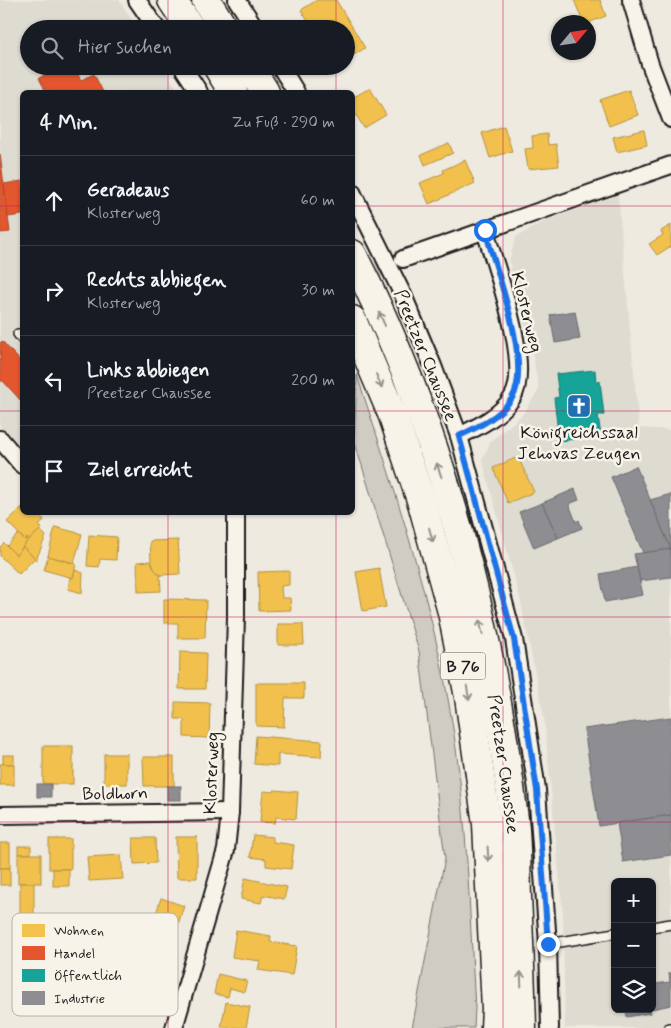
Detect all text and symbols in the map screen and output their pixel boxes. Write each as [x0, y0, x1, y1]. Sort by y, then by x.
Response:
north arrow [551, 15, 596, 60]
search box [20, 20, 355, 75]
icon: search [38, 34, 66, 62]
text: Hier suchen [78, 35, 172, 60]
text: 4 Min. [40, 109, 97, 137]
text: Zu Fuß · 290 m [232, 112, 335, 133]
text: Geradeaus [87, 178, 169, 203]
icon: ahead [40, 187, 68, 215]
text: 60 m [301, 190, 335, 211]
text: Klosterweg [87, 203, 161, 224]
route start [474, 219, 497, 242]
text: Rechts abbiegen [87, 268, 226, 293]
street label: Klosterweg [503, 269, 548, 356]
icon: right [40, 277, 68, 305]
text: 30 m [302, 280, 335, 301]
street label: Preetzer Chaussee [388, 286, 463, 425]
text: Klosterweg [87, 293, 161, 314]
one-way arrow [376, 312, 386, 327]
text: Links abbiegen [87, 358, 209, 383]
icon: left [40, 367, 68, 395]
text: 200 m [291, 370, 335, 391]
one-way arrow [374, 373, 384, 388]
text: Preetzer Chaussee [87, 383, 212, 404]
church icon: Königreichssaal Jehovas Zeugen [566, 393, 592, 419]
place label: Königreichssaal Jehovas Zeugen [517, 421, 641, 466]
icon: arrive [40, 457, 68, 485]
text: Ziel erreicht [87, 458, 192, 483]
one-way arrow [434, 463, 443, 479]
one-way arrow [427, 527, 436, 543]
one-way arrow [476, 620, 485, 636]
road number: B 76 [440, 652, 486, 679]
one-way arrow [464, 685, 474, 701]
street label: Preetzer Chaussee [481, 693, 525, 835]
street label: Klosterweg [199, 731, 226, 815]
street label: Boldhorn [82, 781, 148, 807]
one-way arrow [484, 846, 493, 862]
map controls [611, 878, 656, 1013]
button: + [611, 878, 656, 923]
legend [12, 913, 178, 1016]
text: Wohnen [54, 922, 104, 940]
button: − [611, 923, 656, 968]
route end [537, 933, 560, 956]
text: Handel [54, 945, 95, 963]
text: Öffentlich [54, 967, 122, 985]
button: layers [611, 968, 656, 1013]
one-way arrow [516, 972, 525, 988]
text: Industrie [54, 990, 105, 1008]

